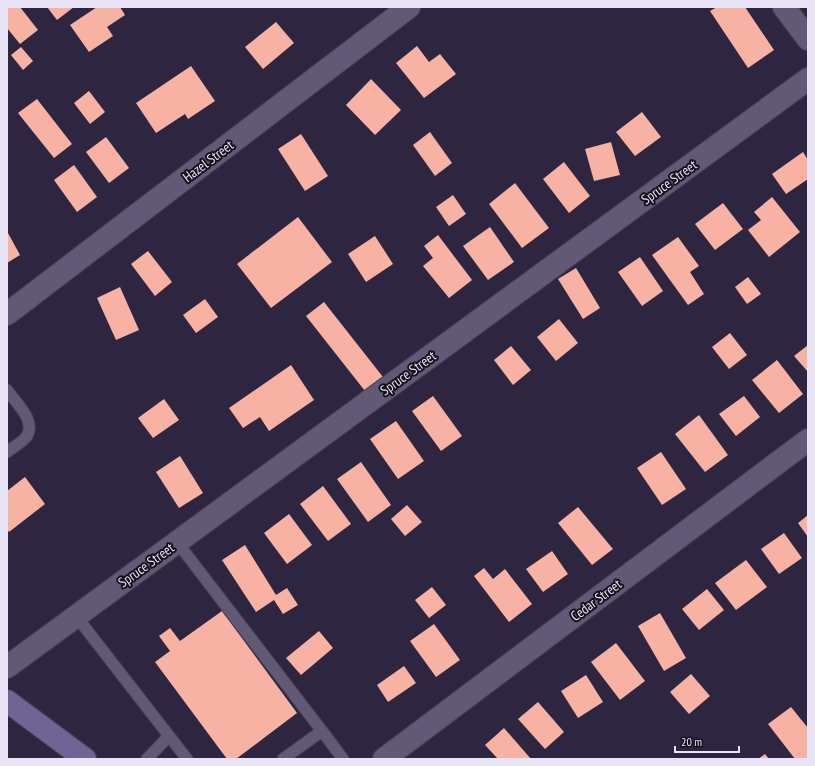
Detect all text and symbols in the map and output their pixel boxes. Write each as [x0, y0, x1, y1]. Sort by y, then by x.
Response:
street label: Hazel Street [179, 136, 237, 186]
street label: Spruce Street [638, 156, 700, 208]
street label: Spruce Street [377, 347, 439, 399]
street label: Spruce Street [115, 539, 177, 591]
street label: Cedar Street [567, 575, 625, 625]
scale bar [675, 728, 739, 754]
text: 20 m [681, 734, 702, 749]

